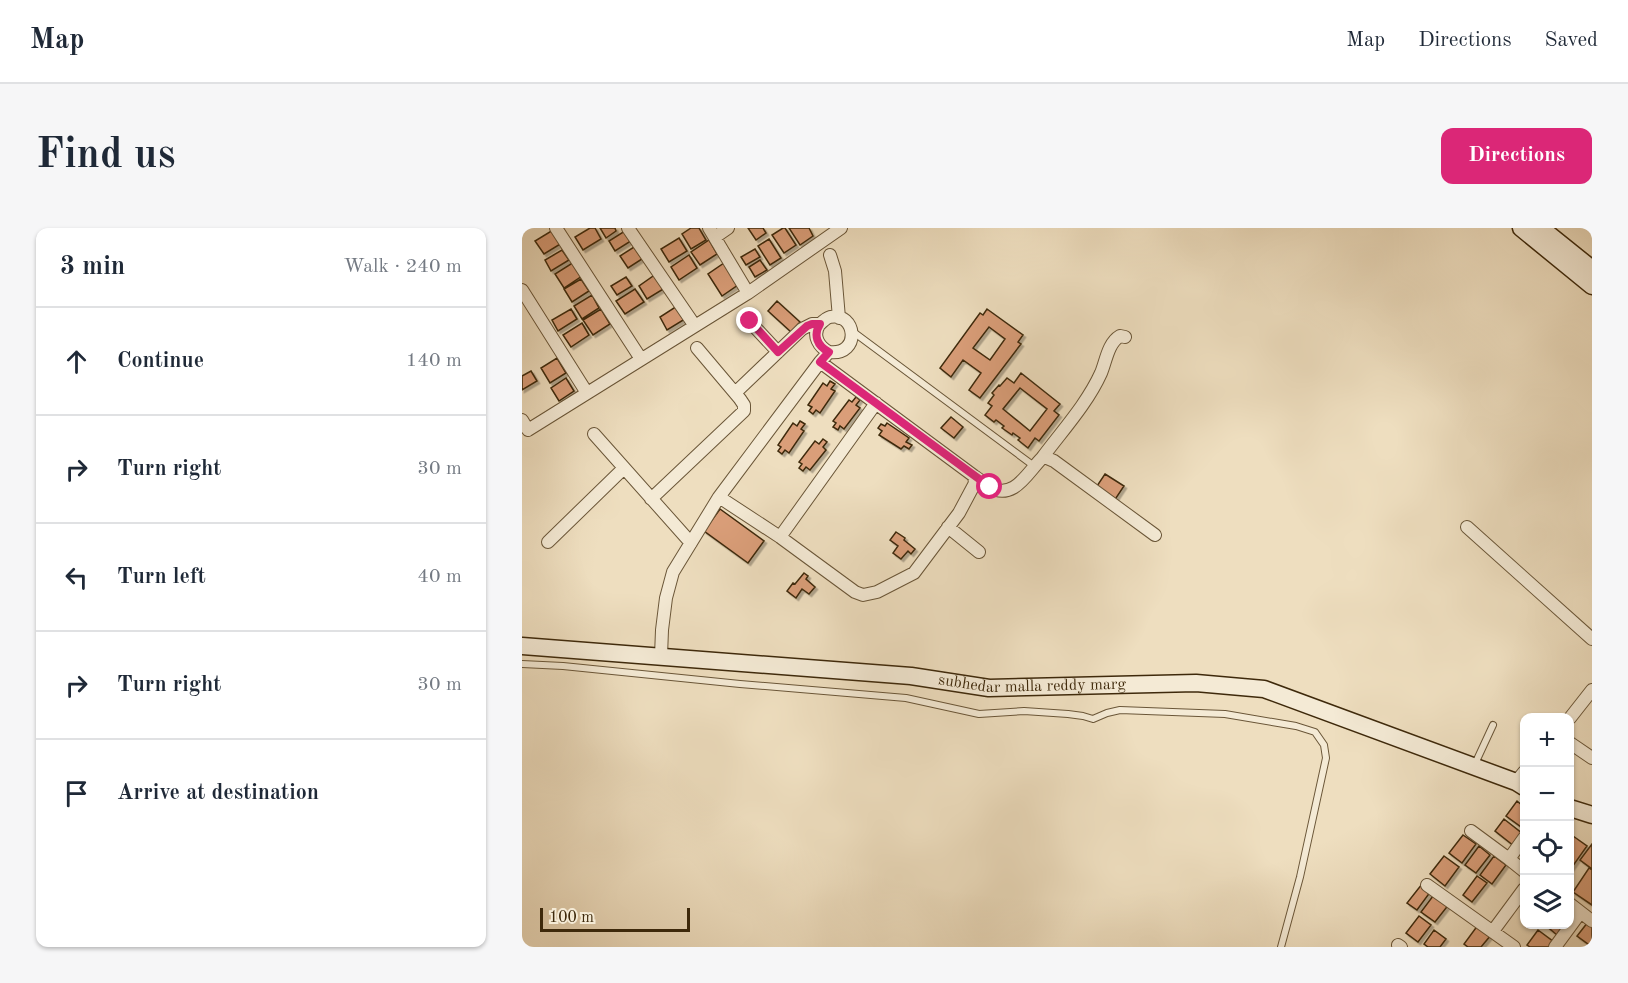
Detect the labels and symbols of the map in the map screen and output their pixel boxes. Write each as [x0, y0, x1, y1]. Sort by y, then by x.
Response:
route end [736, 307, 762, 333]
route start [976, 473, 1002, 499]
street label: subhedar malla reddy marg [937, 672, 1127, 696]
scale bar [540, 905, 690, 932]

